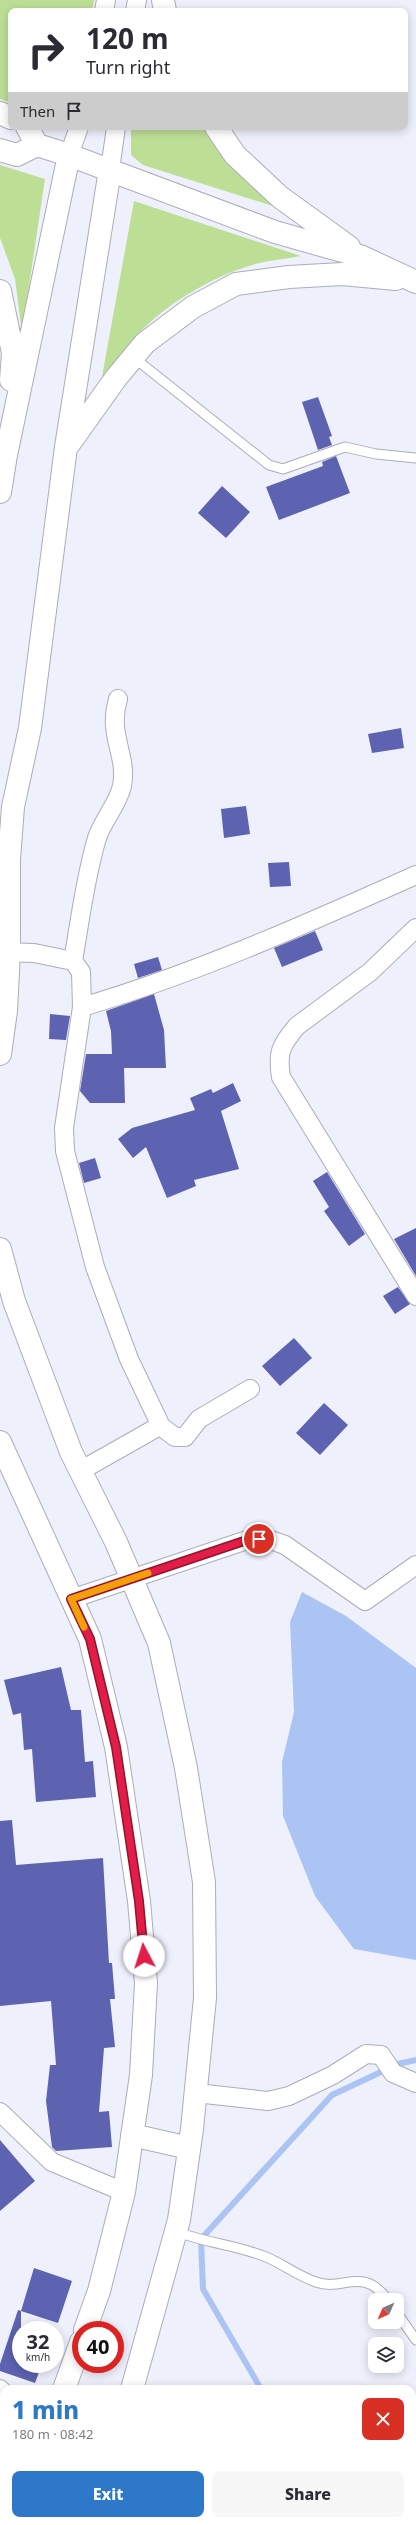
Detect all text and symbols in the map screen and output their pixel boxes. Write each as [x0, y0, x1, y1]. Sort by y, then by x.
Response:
text: 120 m [86, 19, 169, 57]
icon: right [20, 24, 72, 76]
text: Turn right [86, 55, 170, 79]
icon: arrive [63, 100, 85, 122]
text: Then [20, 101, 55, 121]
pin [242, 1522, 276, 1556]
icon: arrive [248, 1528, 270, 1550]
position arrow [123, 1935, 165, 1977]
north arrow [368, 2293, 404, 2329]
map controls [368, 2293, 404, 2373]
speed limit sign: 40 [72, 2321, 124, 2373]
text: 32 [27, 2328, 49, 2355]
button: layers [368, 2337, 404, 2373]
text: km/h [26, 2350, 50, 2364]
text: 1 min [12, 2393, 79, 2426]
button: close [362, 2398, 404, 2440]
text: 180 m · 08:42 [12, 2425, 93, 2443]
button: Exit [12, 2471, 204, 2517]
button: Share [212, 2471, 404, 2517]

